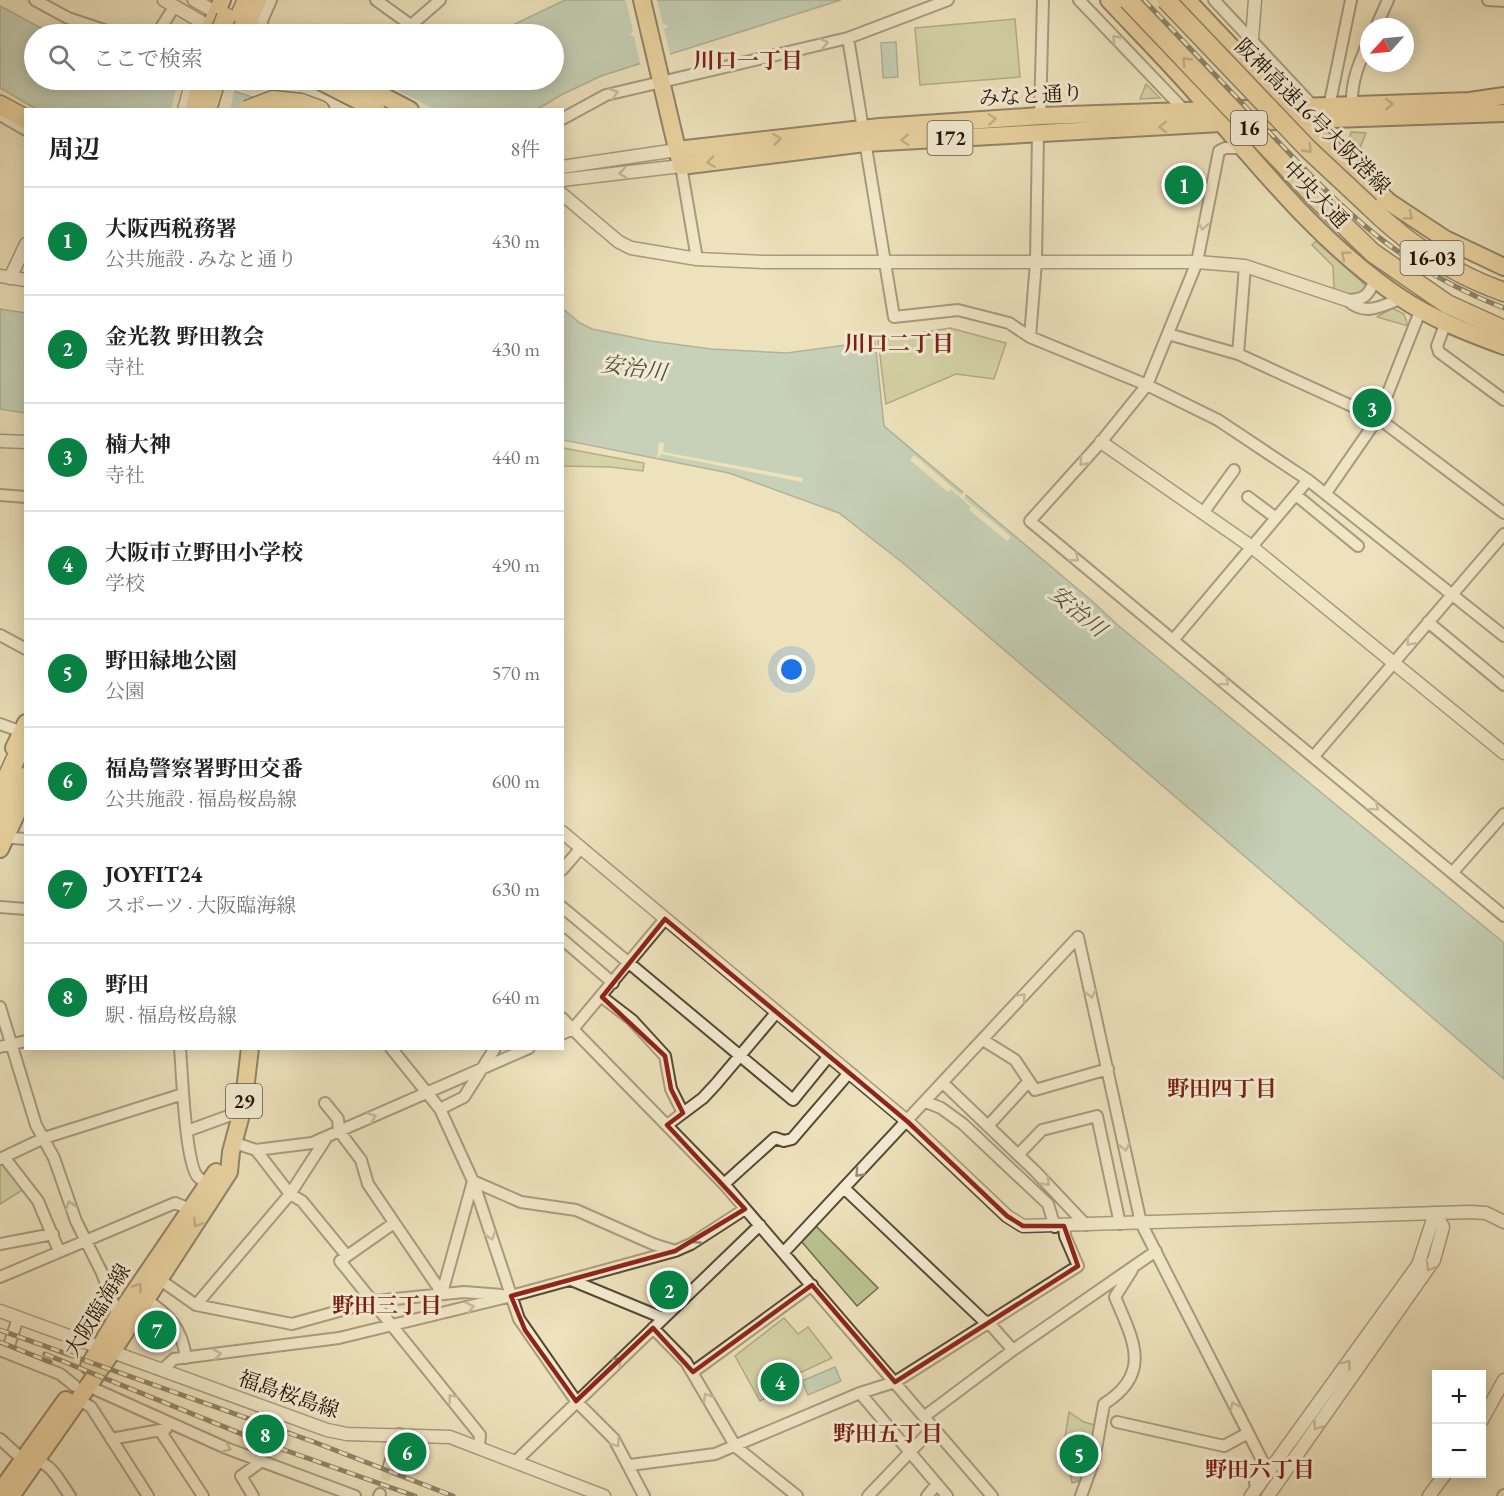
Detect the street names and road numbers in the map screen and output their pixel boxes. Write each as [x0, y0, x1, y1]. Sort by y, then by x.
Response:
street label: 阪神高速16号大阪港線 [1230, 33, 1396, 199]
street label: みなと通り [978, 79, 1084, 111]
road number: 16 [1231, 111, 1267, 145]
road number: 172 [928, 121, 972, 155]
street label: 中央大通 [1277, 154, 1355, 234]
road number: 16-03 [1400, 241, 1464, 275]
road number: 29 [226, 1084, 262, 1118]
street label: 大阪臨海線 [58, 1258, 136, 1362]
street label: 福島桜島線 [235, 1364, 343, 1424]

